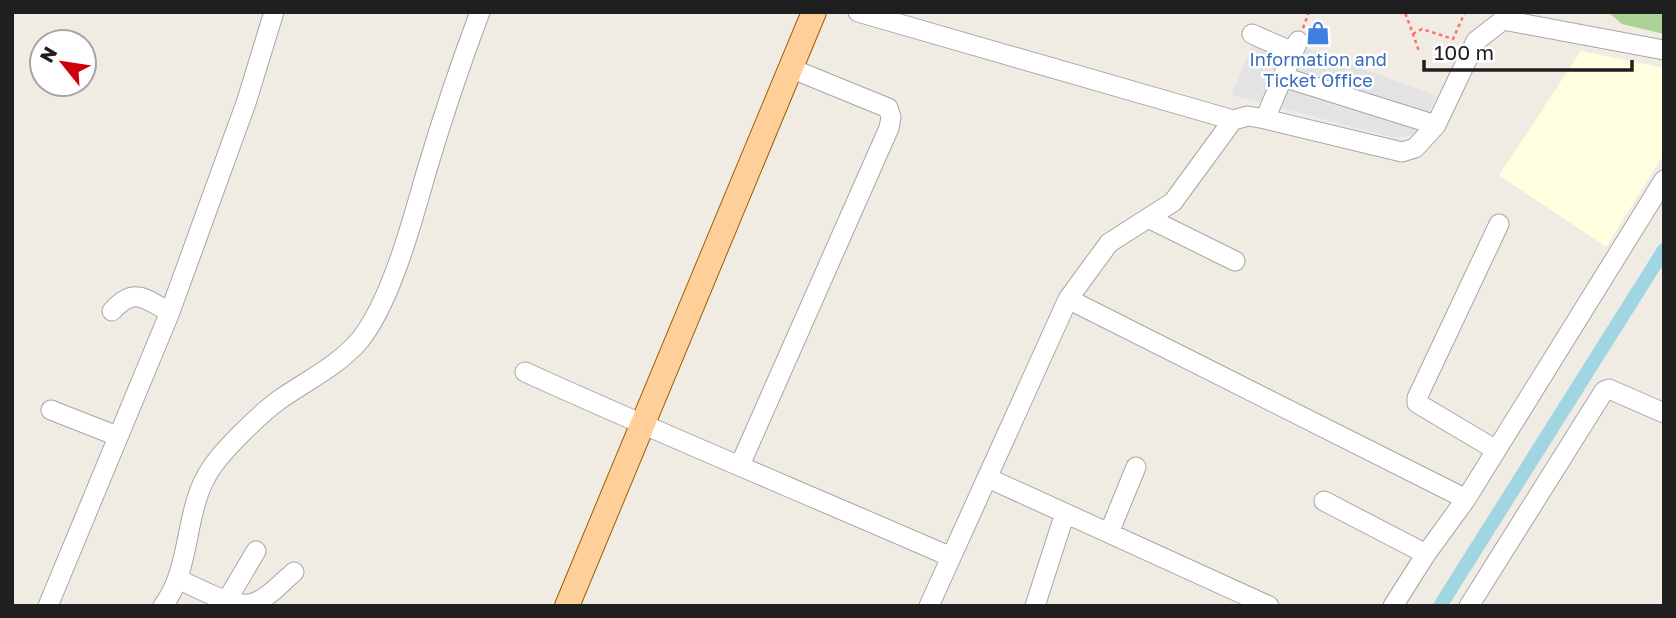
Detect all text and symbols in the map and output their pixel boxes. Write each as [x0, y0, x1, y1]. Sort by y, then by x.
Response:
shop icon: Information and Ticket Office [1304, 19, 1332, 47]
north arrow [28, 28, 98, 98]
scale bar [1424, 28, 1632, 72]
text: 100 m [1434, 39, 1494, 65]
text: N [34, 42, 61, 66]
place label: Information and Ticket Office [1249, 48, 1387, 91]

